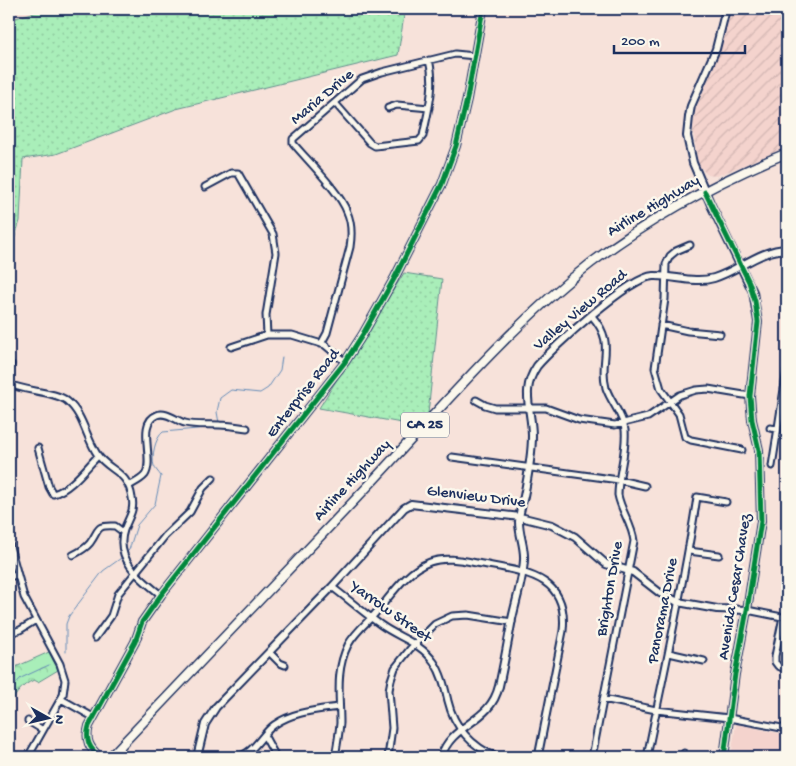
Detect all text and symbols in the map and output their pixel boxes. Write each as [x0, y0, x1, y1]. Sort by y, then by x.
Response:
scale bar [614, 22, 745, 54]
text: 200 m [621, 33, 660, 51]
street label: Maria Drive [288, 66, 359, 130]
street label: Airline Highway [604, 172, 704, 242]
street label: Valley View Road [529, 265, 633, 356]
street label: Enterprise Road [263, 344, 346, 442]
road number: CA 25 [401, 412, 449, 438]
street label: Airline Highway [310, 436, 396, 526]
street label: Glenview Drive [426, 483, 527, 514]
street label: Avenida Cesar Chavez [715, 512, 757, 661]
street label: Brighton Drive [593, 539, 629, 639]
street label: Panorama Drive [644, 556, 684, 666]
street label: Yarrow Street [344, 577, 435, 649]
north arrow [22, 694, 72, 744]
text: N [49, 714, 67, 725]

